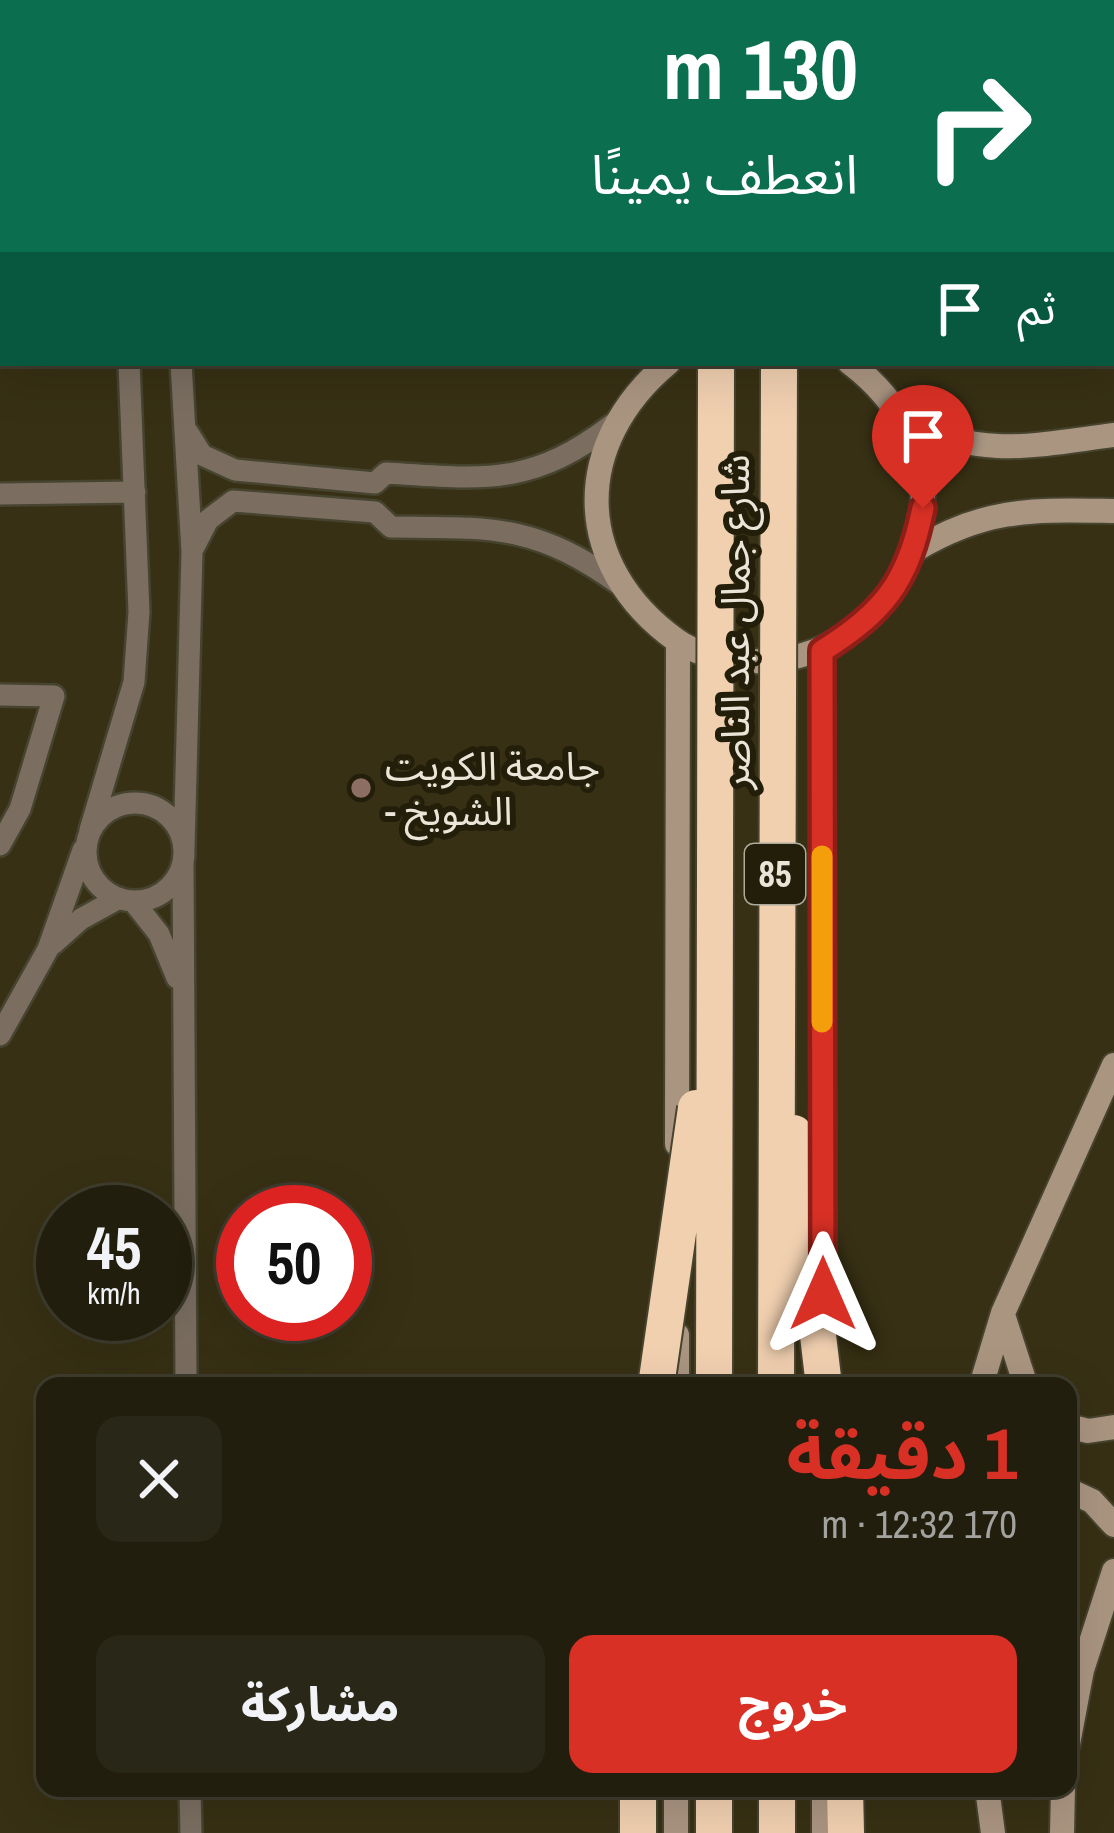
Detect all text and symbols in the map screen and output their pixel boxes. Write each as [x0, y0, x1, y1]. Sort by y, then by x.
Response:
text: 130 m [663, 12, 858, 125]
icon: right [900, 48, 1056, 204]
text: انعطف يمينًا [591, 138, 858, 211]
icon: arrive [927, 276, 993, 342]
text: ثم [1017, 277, 1056, 338]
pin [872, 385, 974, 508]
icon: arrive [890, 403, 956, 469]
street label: شارع جمال عبد الناصر [709, 454, 764, 791]
place label: جامعة الكويت - الشويخ [385, 740, 600, 841]
marker: جامعة الكويت - الشويخ [348, 775, 374, 801]
road number: 85 [745, 844, 805, 904]
speed limit sign: 50 [216, 1185, 372, 1341]
text: 45 [87, 1207, 141, 1288]
position arrow [760, 1231, 886, 1357]
text: km/h [87, 1273, 141, 1313]
text: 1 دقيقة [787, 1404, 1017, 1501]
button: close [96, 1416, 222, 1542]
text: 170 m · 12:32 [821, 1498, 1017, 1550]
button: مشاركة [96, 1635, 545, 1773]
button: خروج [569, 1635, 1017, 1773]

